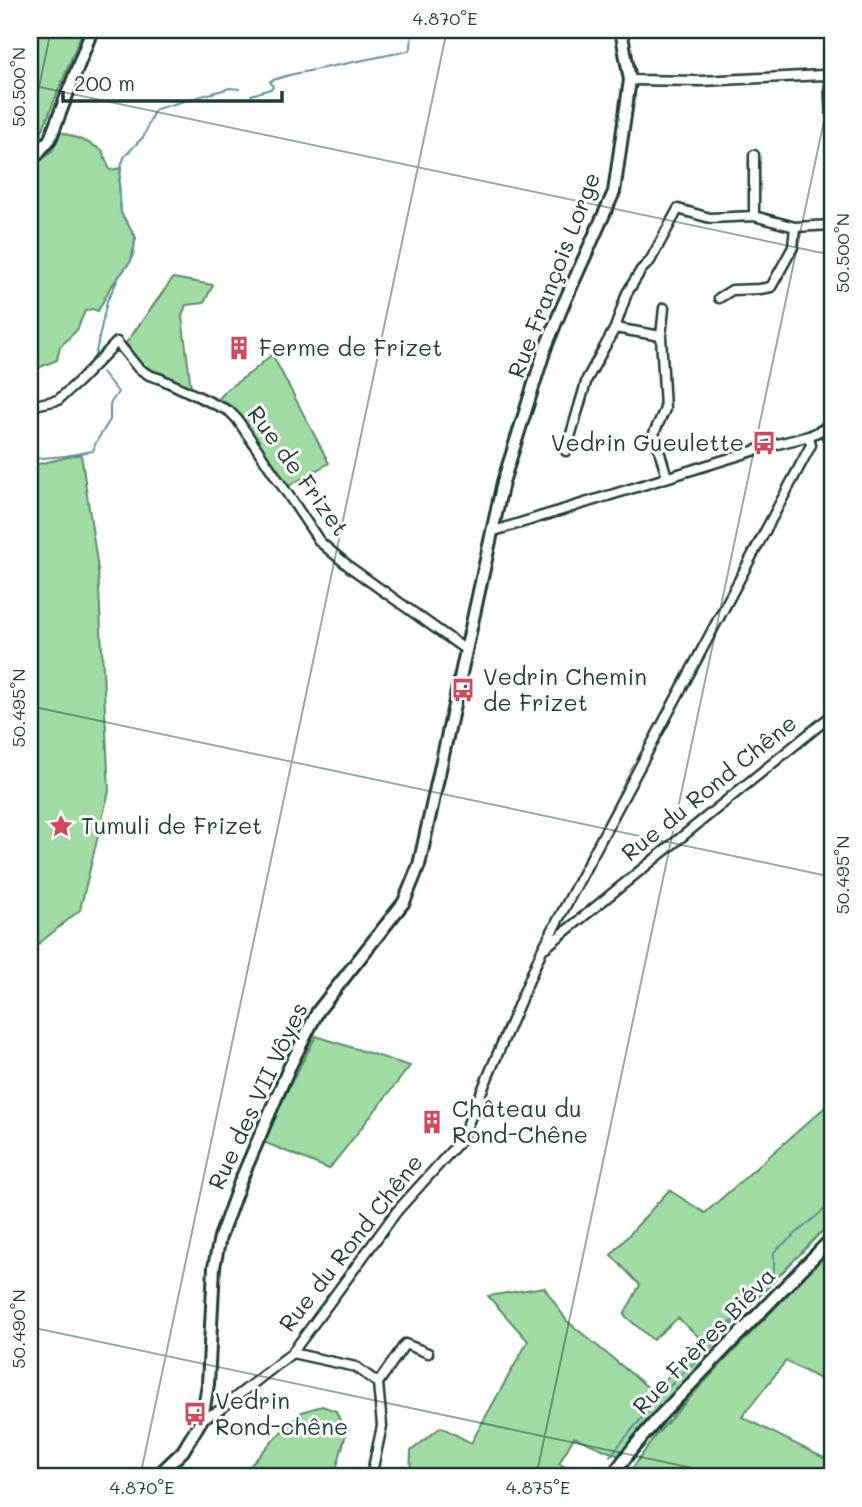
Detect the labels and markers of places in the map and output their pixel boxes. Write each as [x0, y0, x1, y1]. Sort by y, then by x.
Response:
place label: Ferme de Frizet [259, 332, 442, 362]
building icon: Ferme de Frizet [225, 334, 253, 362]
place label: Vedrin Gueulette [551, 427, 744, 457]
bus stop icon: Vedrin Gueulette [750, 429, 778, 457]
place label: Vedrin Chemin de Frizet [483, 661, 647, 717]
bus stop icon: Vedrin Chemin de Frizet [449, 676, 477, 704]
place label: Tumuli de Frizet [81, 810, 262, 840]
place icon: Tumuli de Frizet [47, 812, 75, 840]
place label: Château du Rond-Chêne [452, 1093, 588, 1149]
building icon: Château du Rond-Chêne [418, 1108, 446, 1136]
place label: Vedrin Rond-chêne [215, 1385, 348, 1441]
bus stop icon: Vedrin Rond-chêne [181, 1400, 209, 1428]

